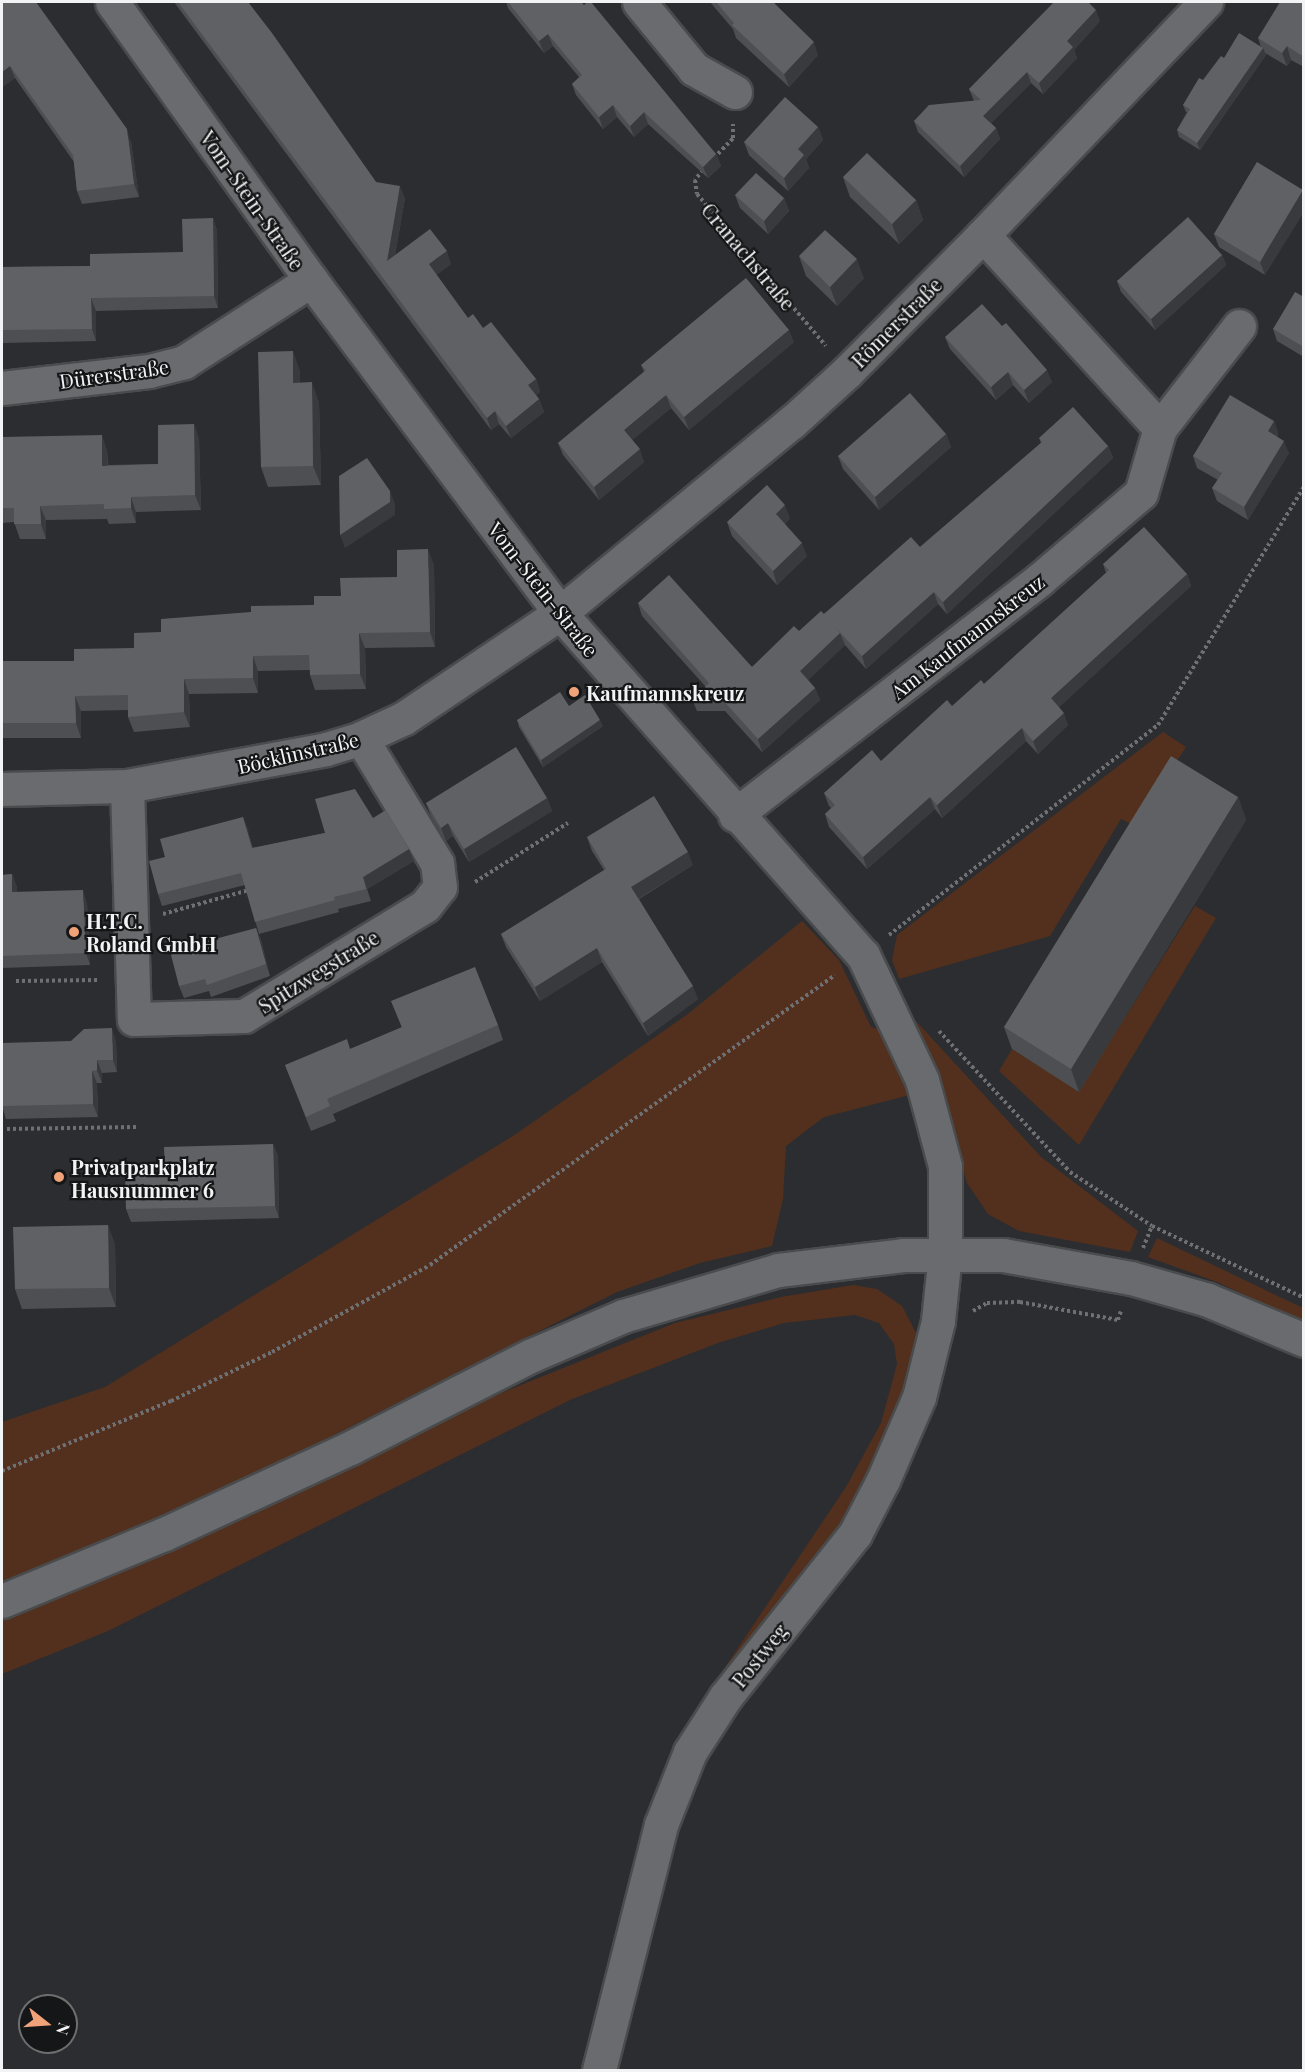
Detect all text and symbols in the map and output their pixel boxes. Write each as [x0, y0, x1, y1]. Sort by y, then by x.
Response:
street label: Vom-Stein-Straße [196, 126, 310, 274]
street label: Cranachstraße [697, 197, 801, 315]
street label: Römerstraße [846, 272, 946, 372]
street label: Dürerstraße [58, 353, 170, 393]
street label: Vom-Stein-Straße [484, 517, 604, 661]
street label: Am Kaufmannskreuz [886, 569, 1048, 703]
place label: Kaufmannskreuz [586, 680, 744, 704]
marker: Kaufmannskreuz [567, 685, 581, 699]
street label: Böcklinstraße [235, 726, 361, 778]
place label: H.T.C. Roland GmbH [86, 909, 217, 956]
street label: Spitzwegstraße [253, 924, 383, 1018]
marker: H.T.C. Roland GmbH [67, 925, 81, 939]
place label: Privatparkplatz Hausnummer 6 [71, 1154, 215, 1201]
marker: Privatparkplatz Hausnummer 6 [52, 1170, 66, 1184]
street label: Postweg [726, 1619, 792, 1691]
north arrow [18, 1994, 78, 2054]
text: N [52, 2020, 76, 2037]

